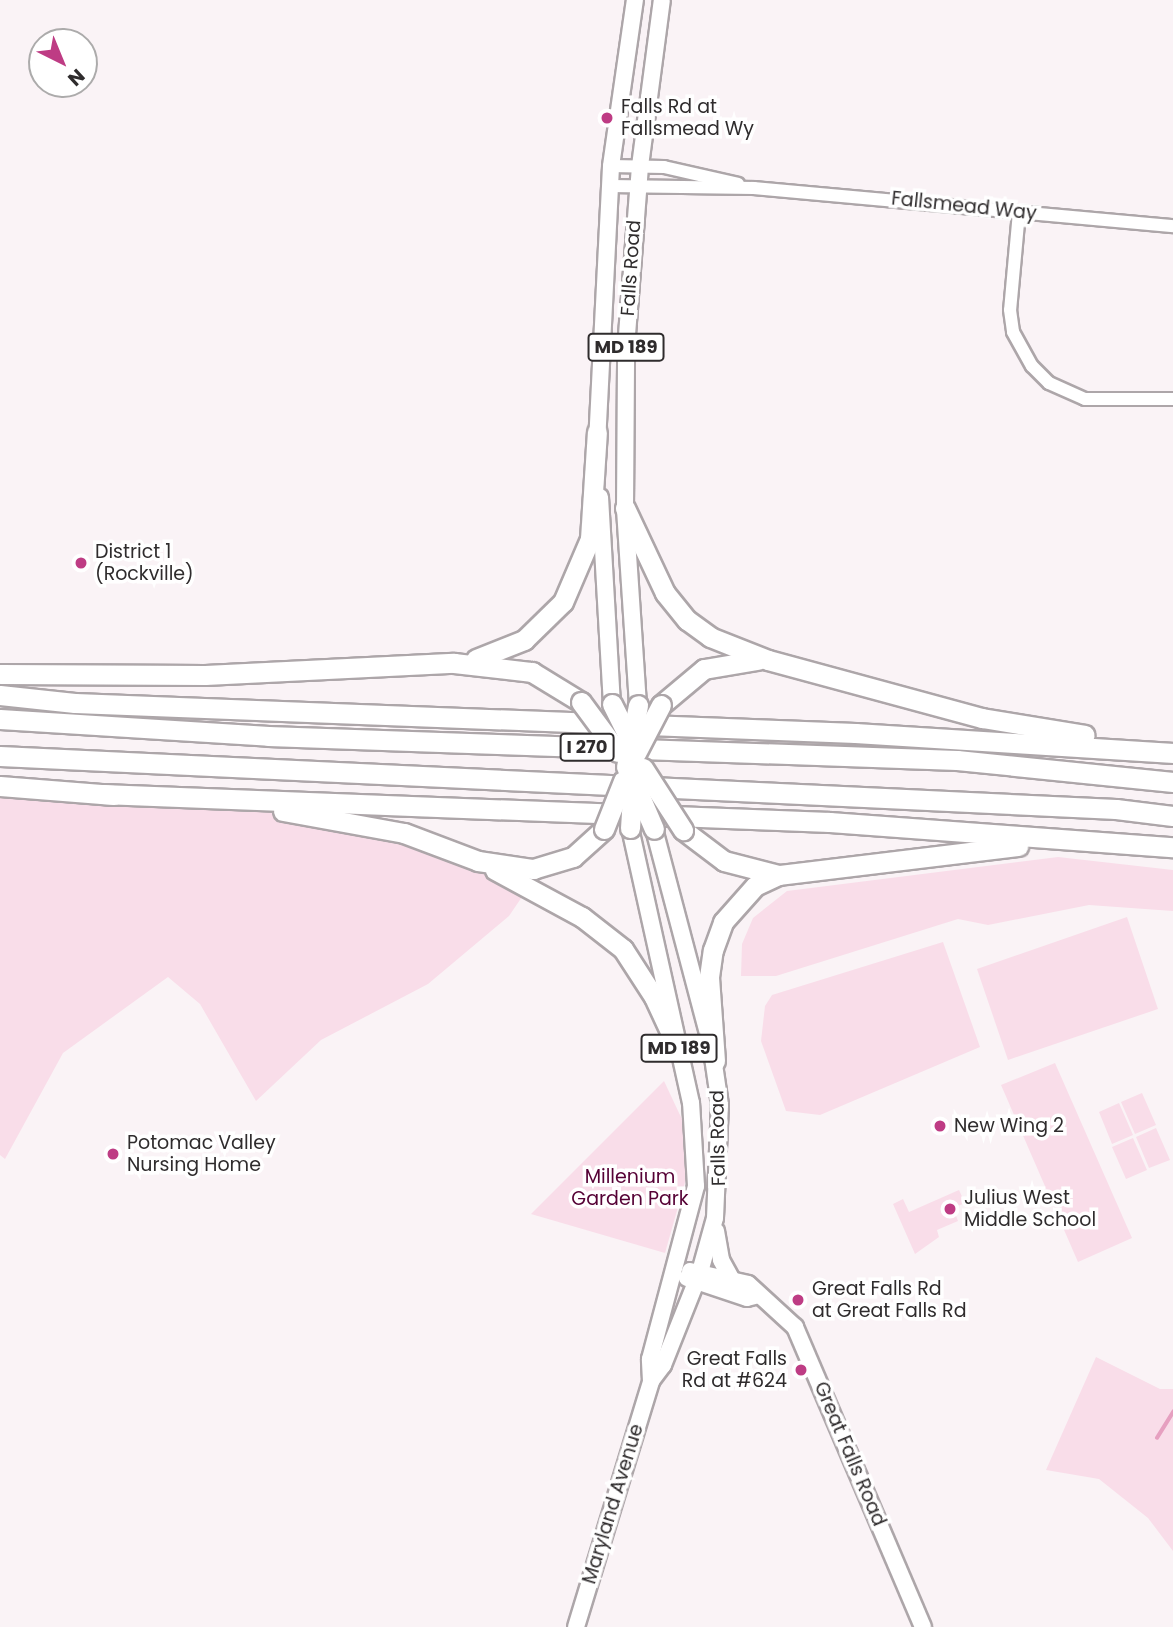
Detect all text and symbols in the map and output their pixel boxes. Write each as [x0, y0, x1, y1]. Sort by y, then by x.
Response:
north arrow [28, 28, 98, 98]
text: N [62, 63, 91, 92]
place label: Falls Rd at Fallsmead Wy [621, 96, 754, 140]
marker: Falls Rd at Fallsmead Wy [599, 110, 615, 126]
street label: Fallsmead Way [890, 187, 1038, 225]
street label: Falls Road [616, 219, 646, 317]
road number: MD 189 [588, 332, 664, 362]
place label: District 1 (Rockville) [95, 541, 194, 585]
marker: District 1 (Rockville) [73, 555, 89, 571]
road number: I 270 [559, 732, 615, 762]
road number: MD 189 [640, 1034, 718, 1063]
street label: Falls Road [706, 1090, 730, 1186]
place label: New Wing 2 [954, 1115, 1064, 1137]
marker: New Wing 2 [932, 1118, 948, 1134]
place label: Potomac Valley Nursing Home [127, 1132, 276, 1176]
marker: Potomac Valley Nursing Home [105, 1146, 121, 1162]
park label: Millenium Garden Park [571, 1166, 689, 1210]
place label: Julius West Middle School [964, 1187, 1096, 1231]
marker: Julius West Middle School [942, 1201, 958, 1217]
place label: Great Falls Rd at Great Falls Rd [812, 1278, 966, 1322]
marker: Great Falls Rd at Great Falls Rd [790, 1292, 806, 1308]
place label: Great Falls Rd at #624 [682, 1348, 787, 1392]
marker: Great Falls Rd at #624 [793, 1362, 809, 1378]
street label: Great Falls Road [809, 1378, 891, 1530]
street label: Maryland Avenue [578, 1421, 648, 1587]

